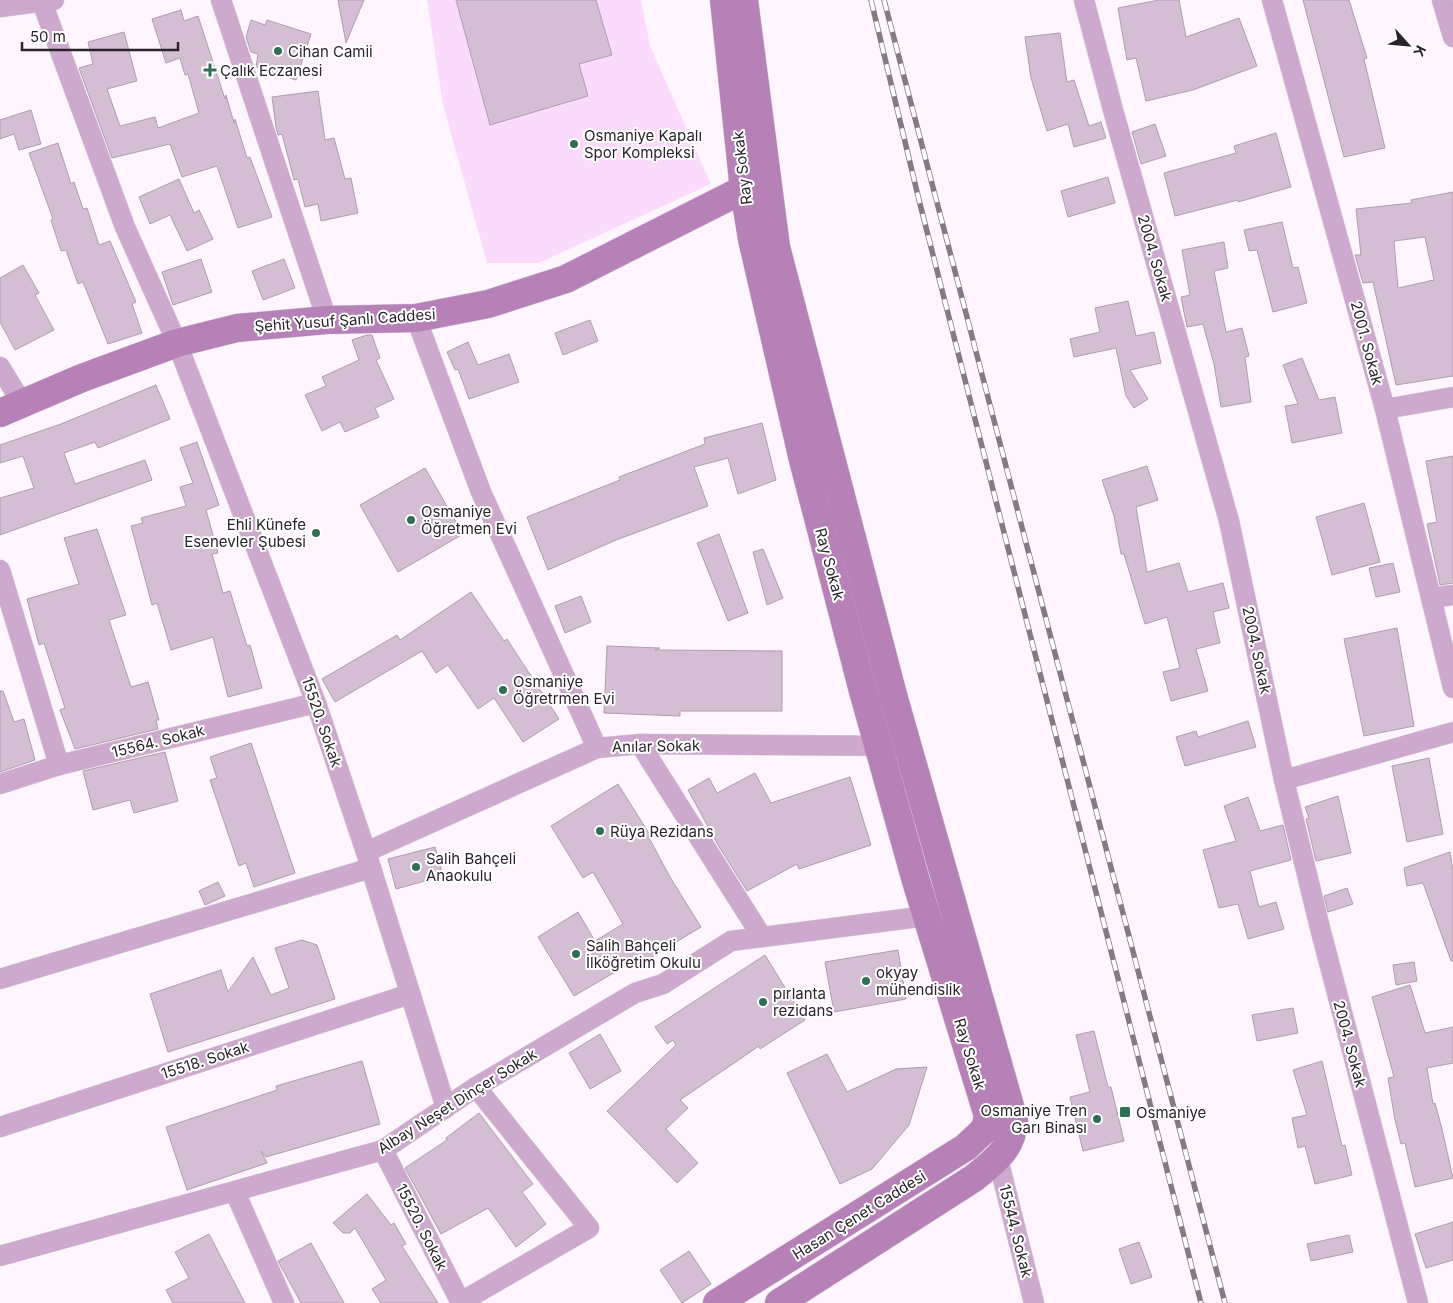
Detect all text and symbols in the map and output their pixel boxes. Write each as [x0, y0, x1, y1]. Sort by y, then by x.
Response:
scale bar [22, 20, 179, 52]
north arrow [1383, 20, 1433, 70]
text: 50 m [30, 27, 66, 46]
place label: Cihan Camii [288, 42, 373, 61]
text: K [1410, 43, 1430, 59]
marker: Cihan Camii [272, 45, 284, 57]
place label: Çalık Eczanesi [220, 61, 322, 80]
marker: Çalık Eczanesi [204, 64, 216, 76]
place label: Osmaniye Kapalı Spor Kompleksi [584, 126, 702, 162]
street label: Ray Sokak [728, 129, 756, 206]
marker: Osmaniye Kapalı Spor Kompleksi [568, 138, 580, 150]
street label: 2004. Sokak [1134, 212, 1177, 304]
street label: 2001. Sokak [1347, 299, 1388, 388]
street label: Şehit Yusuf Şanlı Caddesi [254, 304, 436, 336]
place label: Osmaniye Öğretmen Evi [421, 502, 517, 538]
marker: Osmaniye Öğretmen Evi [405, 514, 417, 526]
place label: Ehli Künefe Esenevler Şubesi [184, 515, 306, 551]
street label: Ray Sokak [811, 526, 849, 603]
marker: Ehli Künefe Esenevler Şubesi [310, 527, 322, 539]
street label: 2004. Sokak [1238, 604, 1276, 696]
place label: Osmaniye Öğretrmen Evi [513, 672, 615, 708]
street label: 15520. Sokak [298, 674, 347, 771]
marker: Osmaniye Öğretrmen Evi [497, 684, 509, 696]
street label: 15564. Sokak [110, 720, 207, 762]
street label: Anılar Sokak [612, 736, 701, 756]
place label: Rüya Rezidans [610, 822, 714, 841]
marker: Rüya Rezidans [594, 825, 606, 837]
place label: Salih Bahçeli Anaokulu [426, 849, 516, 885]
marker: Salih Bahçeli Anaokulu [410, 861, 422, 873]
place label: Salih Bahçeli İlköğretim Okulu [586, 936, 701, 972]
marker: Salih Bahçeli İlköğretim Okulu [570, 948, 582, 960]
place label: okyay mühendislik [876, 963, 961, 999]
marker: okyay mühendislik [860, 975, 872, 987]
place label: pırlanta rezidans [773, 984, 833, 1020]
marker: pırlanta rezidans [757, 996, 769, 1008]
street label: 2004. Sokak [1329, 998, 1371, 1090]
street label: Ray Sokak [950, 1016, 990, 1093]
street label: 15518. Sokak [159, 1037, 252, 1083]
street label: Albay Neşet Dinçer Sokak [374, 1044, 541, 1158]
place label: Osmaniye Tren Garı Binası [981, 1101, 1087, 1137]
place label: Osmaniye [1136, 1103, 1206, 1122]
marker: Osmaniye [1118, 1105, 1132, 1119]
marker: Osmaniye Tren Garı Binası [1091, 1113, 1103, 1125]
street label: Hasan Çenet Caddesi [789, 1166, 929, 1264]
street label: 15520. Sokak [392, 1181, 452, 1274]
street label: 15544. Sokak [995, 1182, 1037, 1280]

